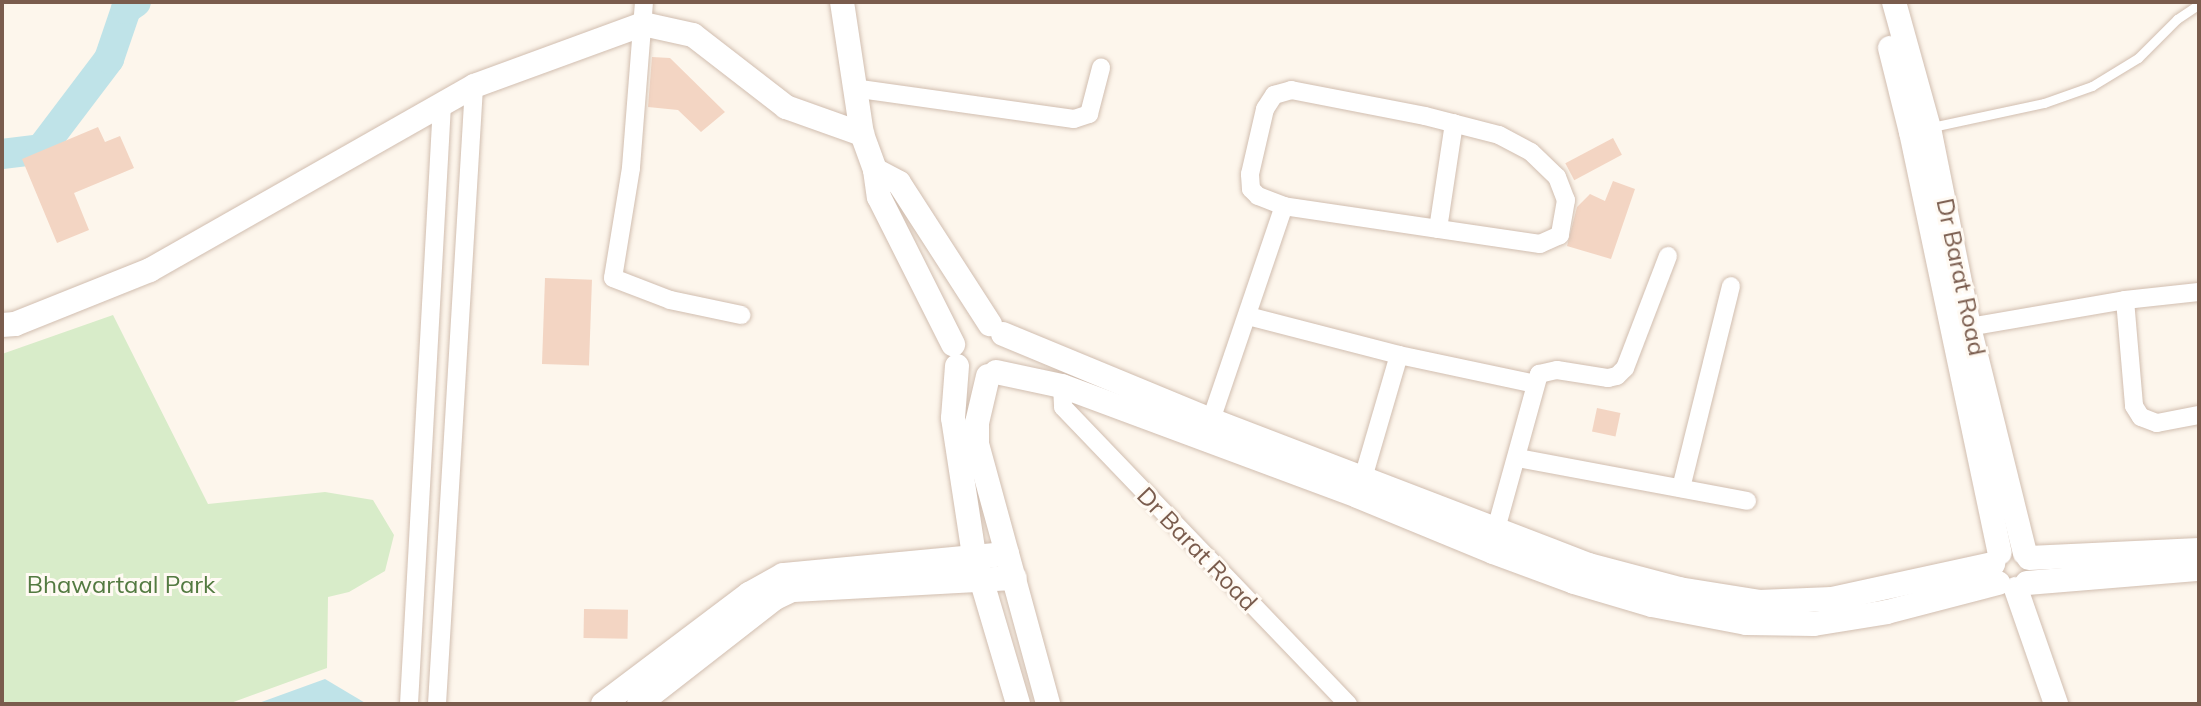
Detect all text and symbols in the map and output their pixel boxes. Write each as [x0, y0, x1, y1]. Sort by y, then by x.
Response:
street label: Dr Barat Road [1930, 196, 1992, 358]
street label: Dr Barat Road [1131, 481, 1263, 617]
park label: Bhawartaal Park [27, 571, 215, 599]

